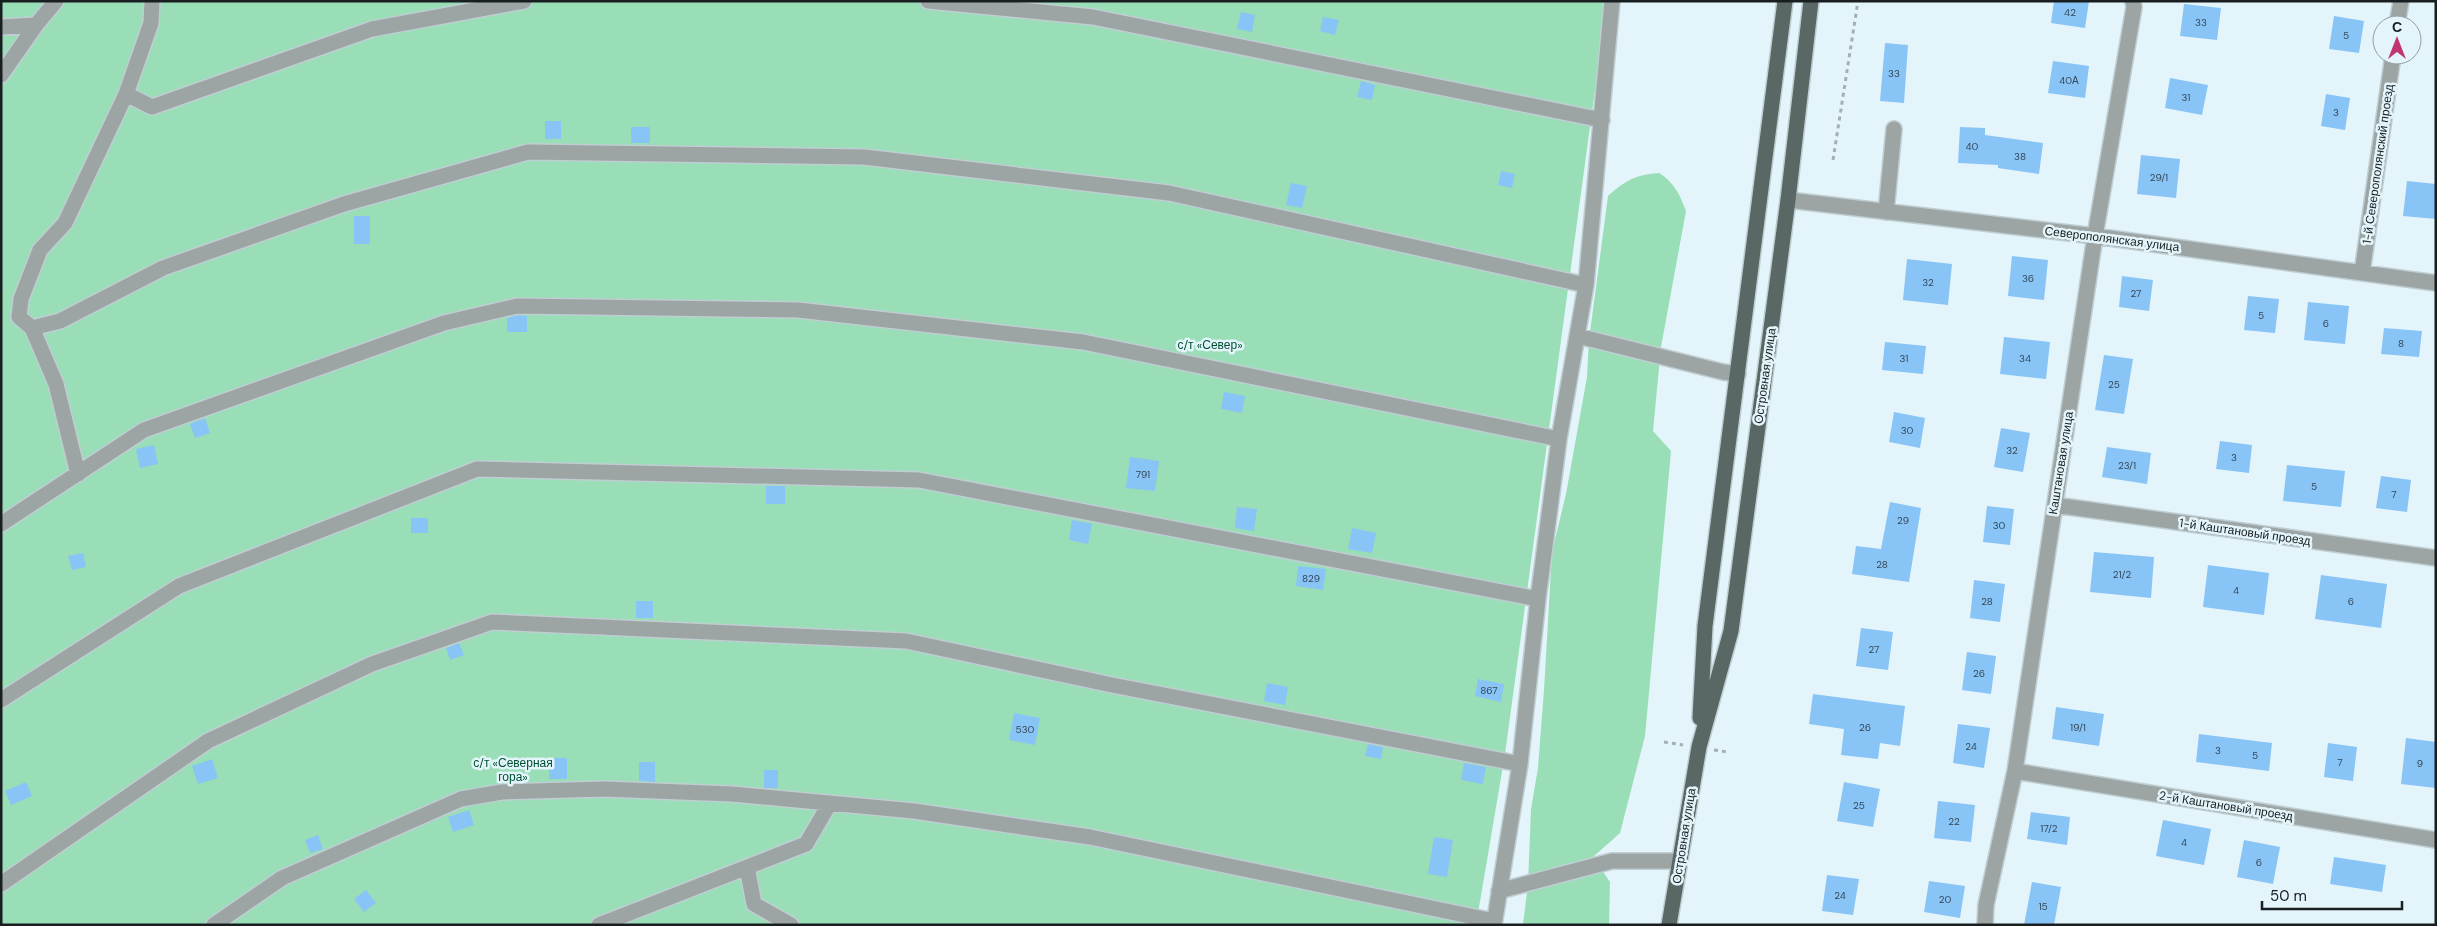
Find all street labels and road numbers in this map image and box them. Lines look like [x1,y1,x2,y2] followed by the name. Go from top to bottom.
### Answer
[2359,83,2397,245] street label: 1-й Северополянский проезд
[2044,223,2181,255] street label: Северополянская улица
[1750,327,1780,425] street label: Островная улица
[2045,410,2077,516] street label: Каштановая улица
[2178,515,2312,549] street label: 1-й Каштановый проезд
[1669,787,1700,885] street label: Островная улица
[2158,788,2294,824] street label: 2-й Каштановый проезд

